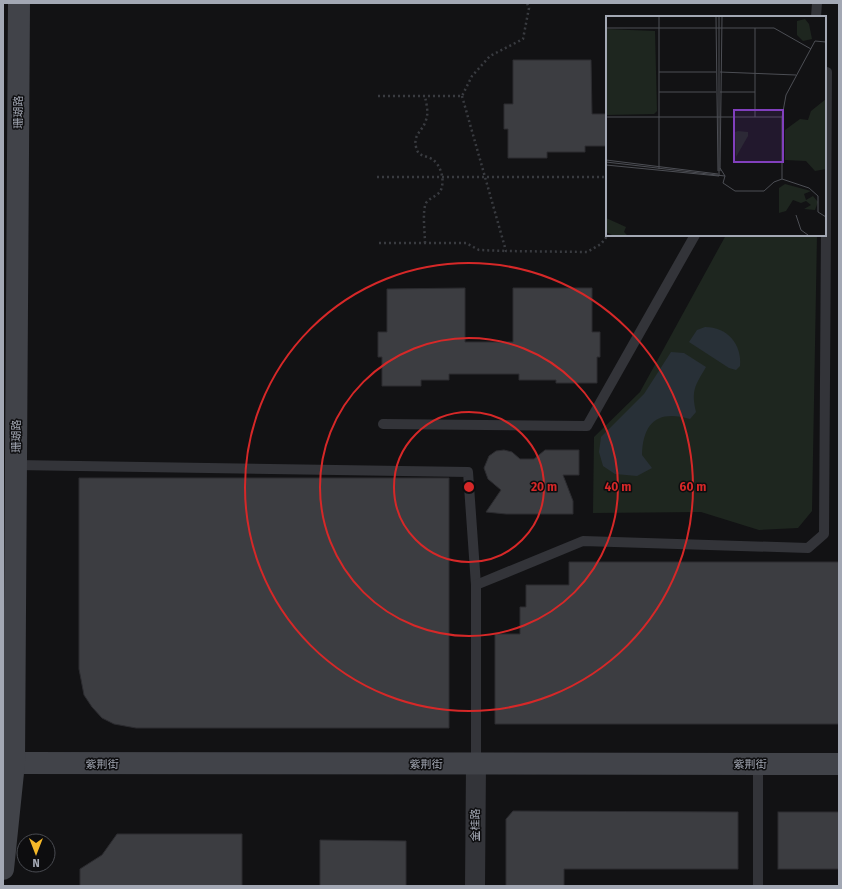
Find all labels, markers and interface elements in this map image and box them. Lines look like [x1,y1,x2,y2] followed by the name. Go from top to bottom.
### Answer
[606,16,826,236] inset map
[12,96,25,129] street label: 珊瑚路
[10,420,23,453] street label: 珊瑚路
[462,480,476,494] centre of rings
[531,480,557,494] text: 20 m
[605,480,631,494] text: 40 m
[680,480,706,494] text: 60 m
[86,758,119,771] street label: 紫荆街
[410,758,443,771] street label: 紫荆街
[734,758,767,771] street label: 紫荆街
[469,809,482,842] street label: 金桂路
[16,833,56,873] north arrow
[32,856,40,869] text: N

